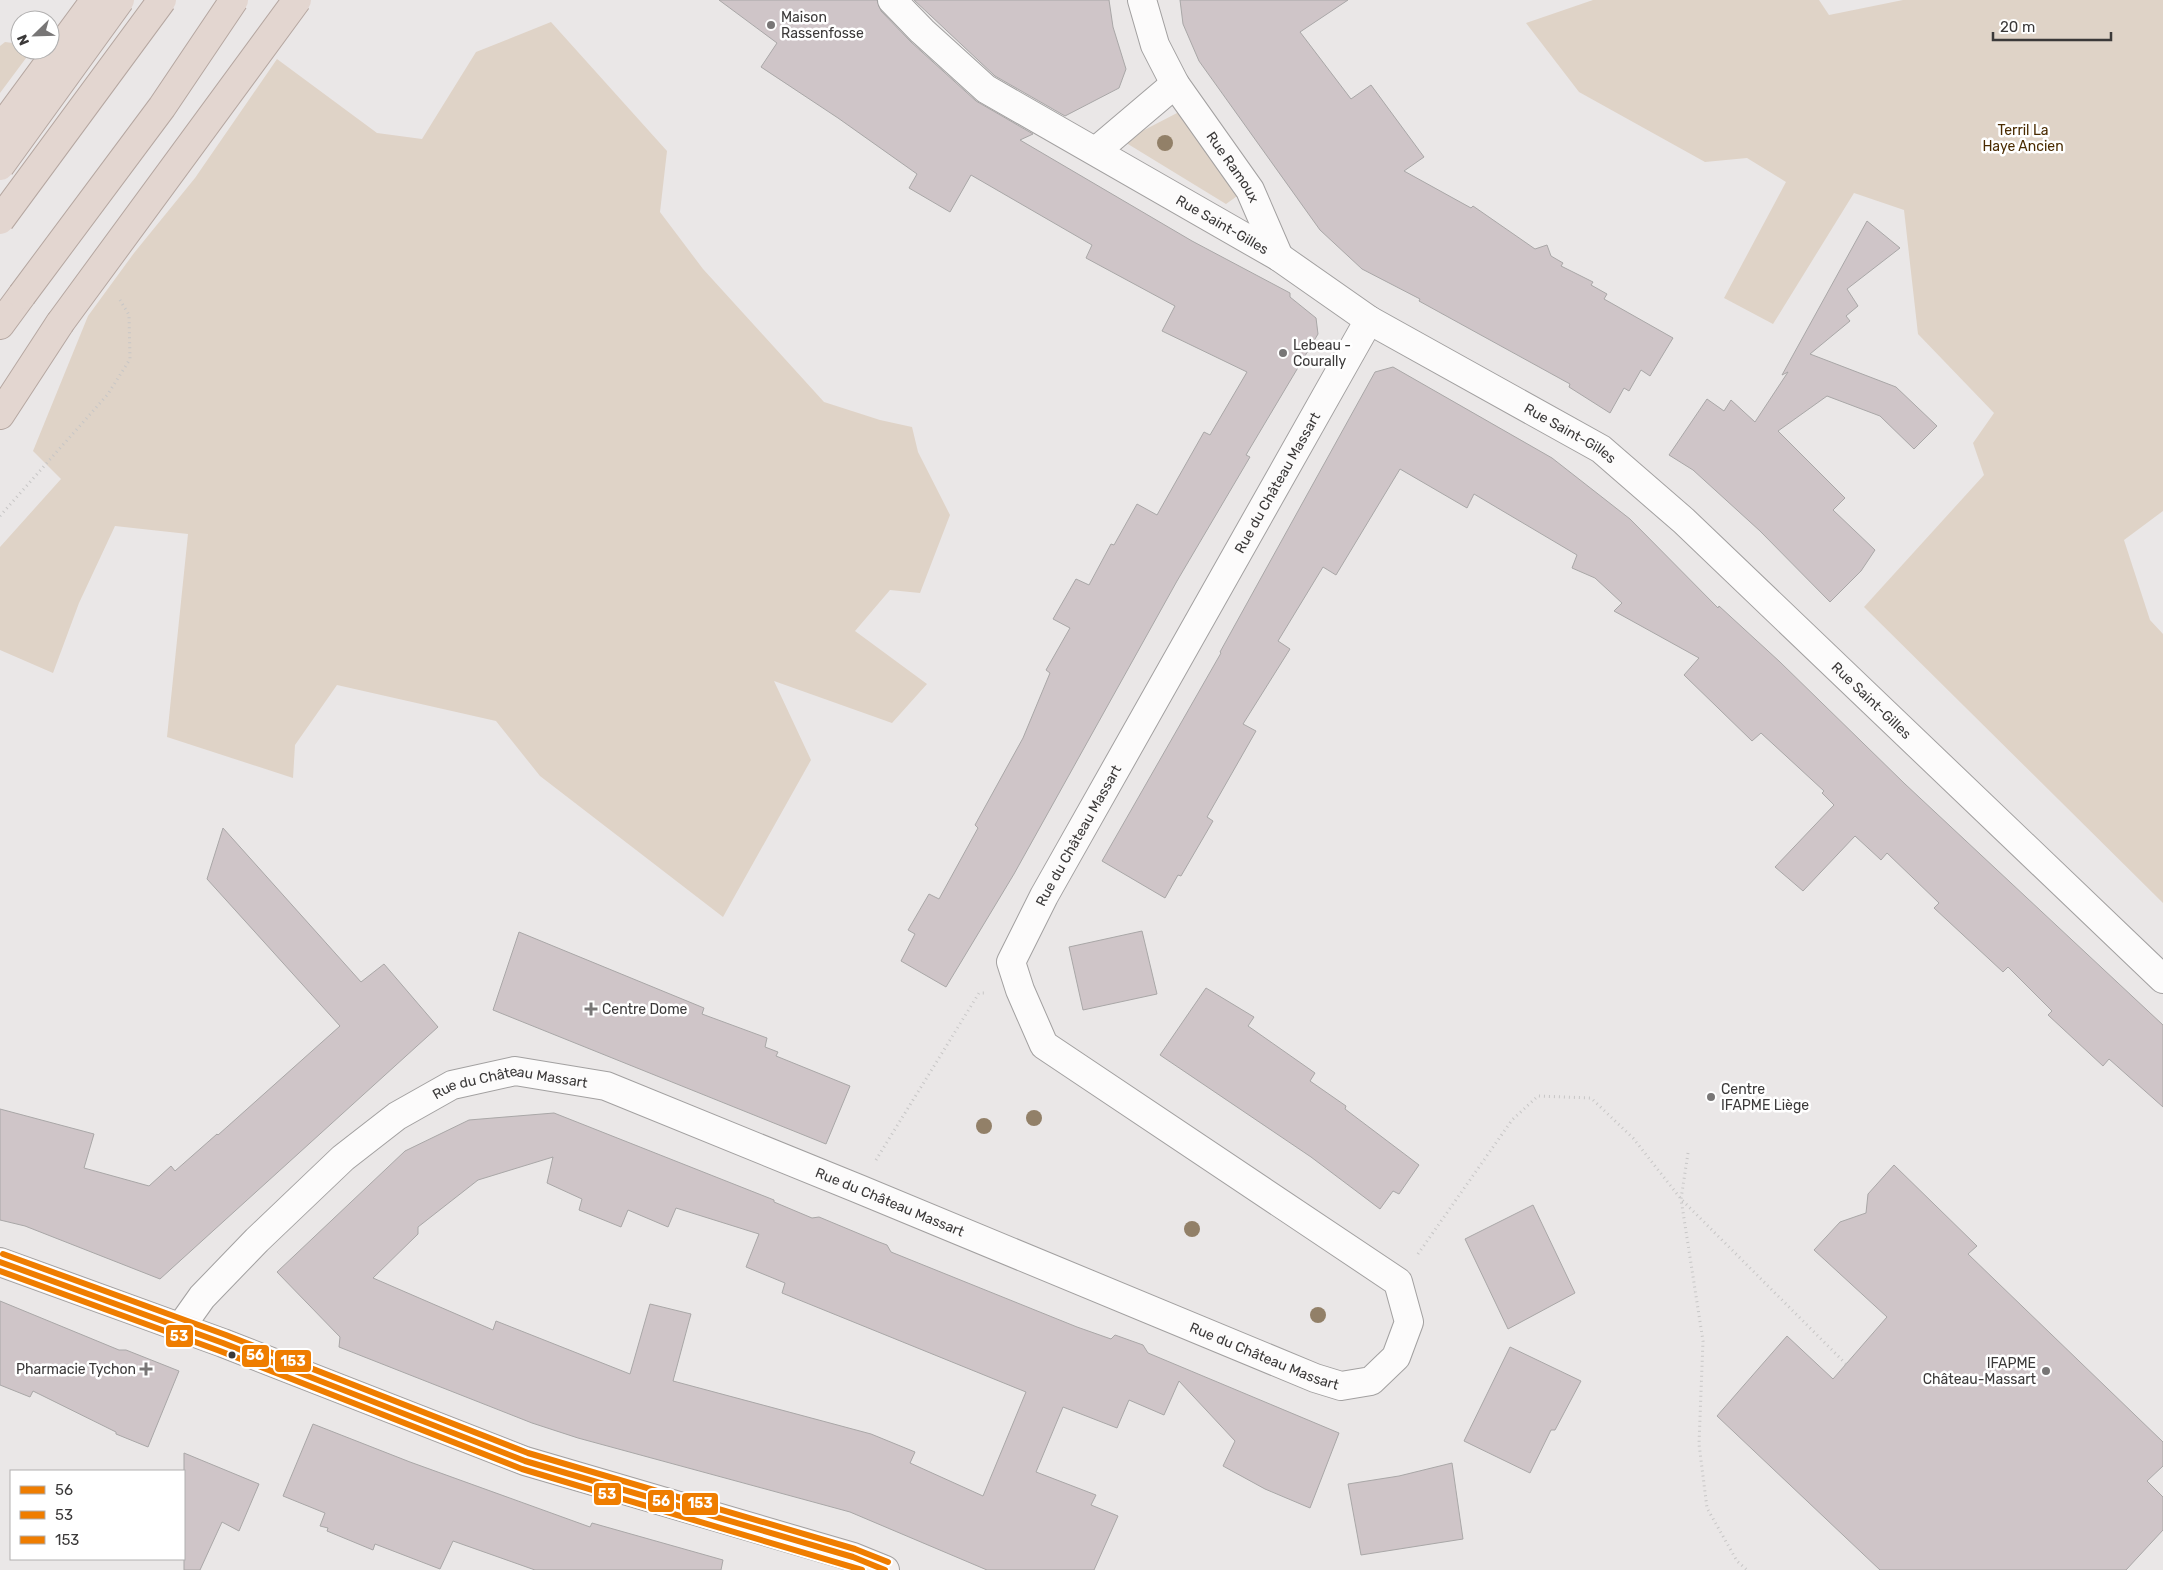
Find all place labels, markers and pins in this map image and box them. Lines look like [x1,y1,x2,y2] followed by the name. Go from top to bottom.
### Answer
[781,9,864,42] place label: Maison Rassenfosse
[765,19,777,31] marker: Maison Rassenfosse
[1293,337,1351,370] place label: Lebeau - Courally
[1277,347,1289,359] marker: Lebeau - Courally
[602,1001,688,1018] place label: Centre Dome
[584,1002,598,1016] marker: Centre Dome
[1721,1081,1809,1114] place label: Centre IFAPME Liège
[1705,1091,1717,1103] marker: Centre IFAPME Liège
[227,1350,237,1360] unlabelled marker
[1923,1355,2037,1388] place label: IFAPME Château-Massart
[16,1361,136,1378] place label: Pharmacie Tychon
[140,1363,152,1375] marker: Pharmacie Tychon
[2040,1365,2052,1377] marker: IFAPME Château-Massart

